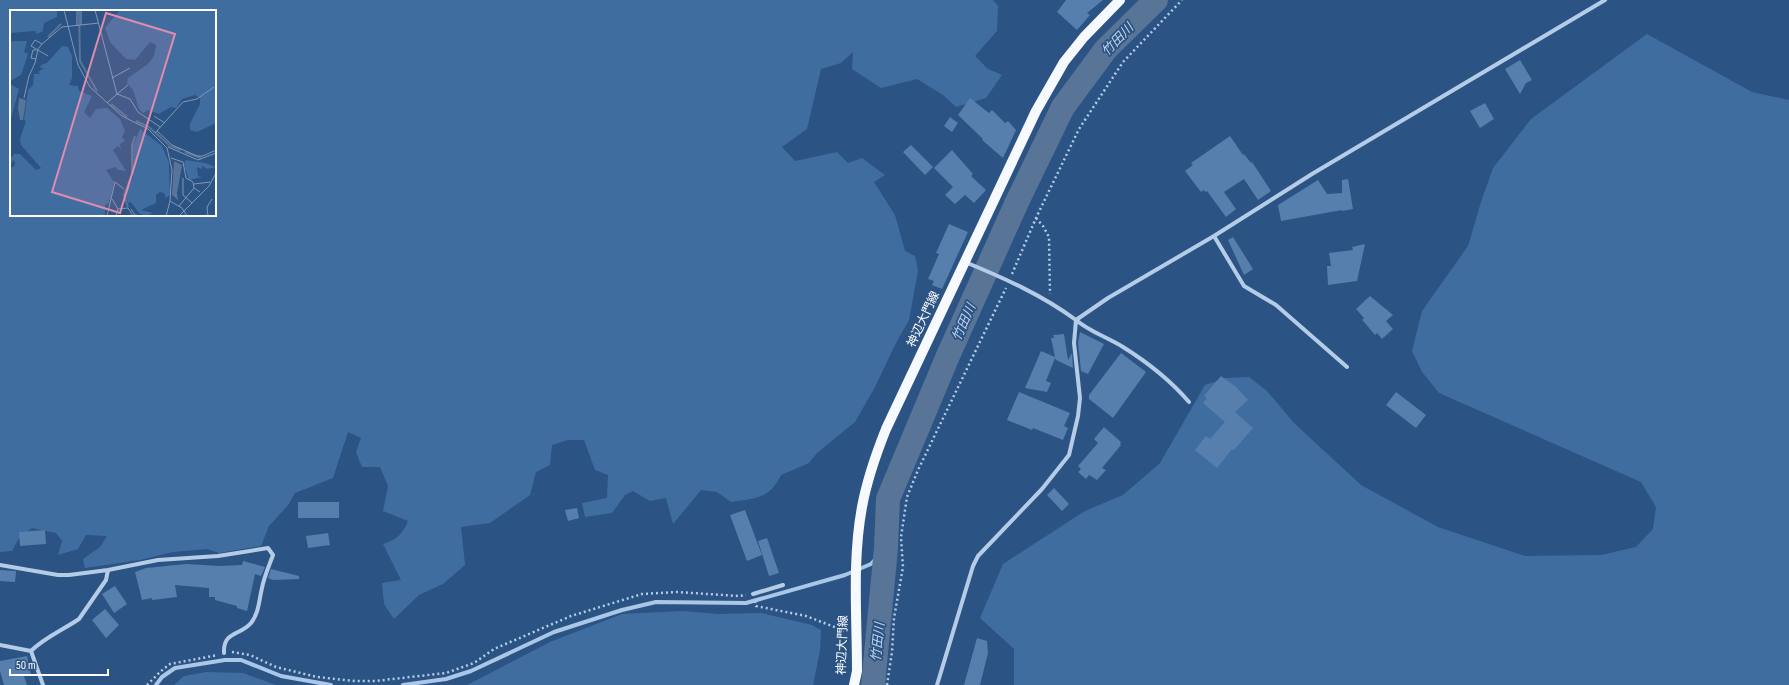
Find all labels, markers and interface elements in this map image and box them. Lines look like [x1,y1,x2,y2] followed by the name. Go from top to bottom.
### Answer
[10,10,216,216] inset map
[1098,19,1138,59] water label: 竹田川
[904,289,943,350] street label: 神辺大門線
[949,300,980,343] water label: 竹田川
[834,615,851,675] street label: 神辺大門線
[868,620,888,662] water label: 竹田川
[10,651,108,677] scale bar
[16,658,36,673] text: 50 m

